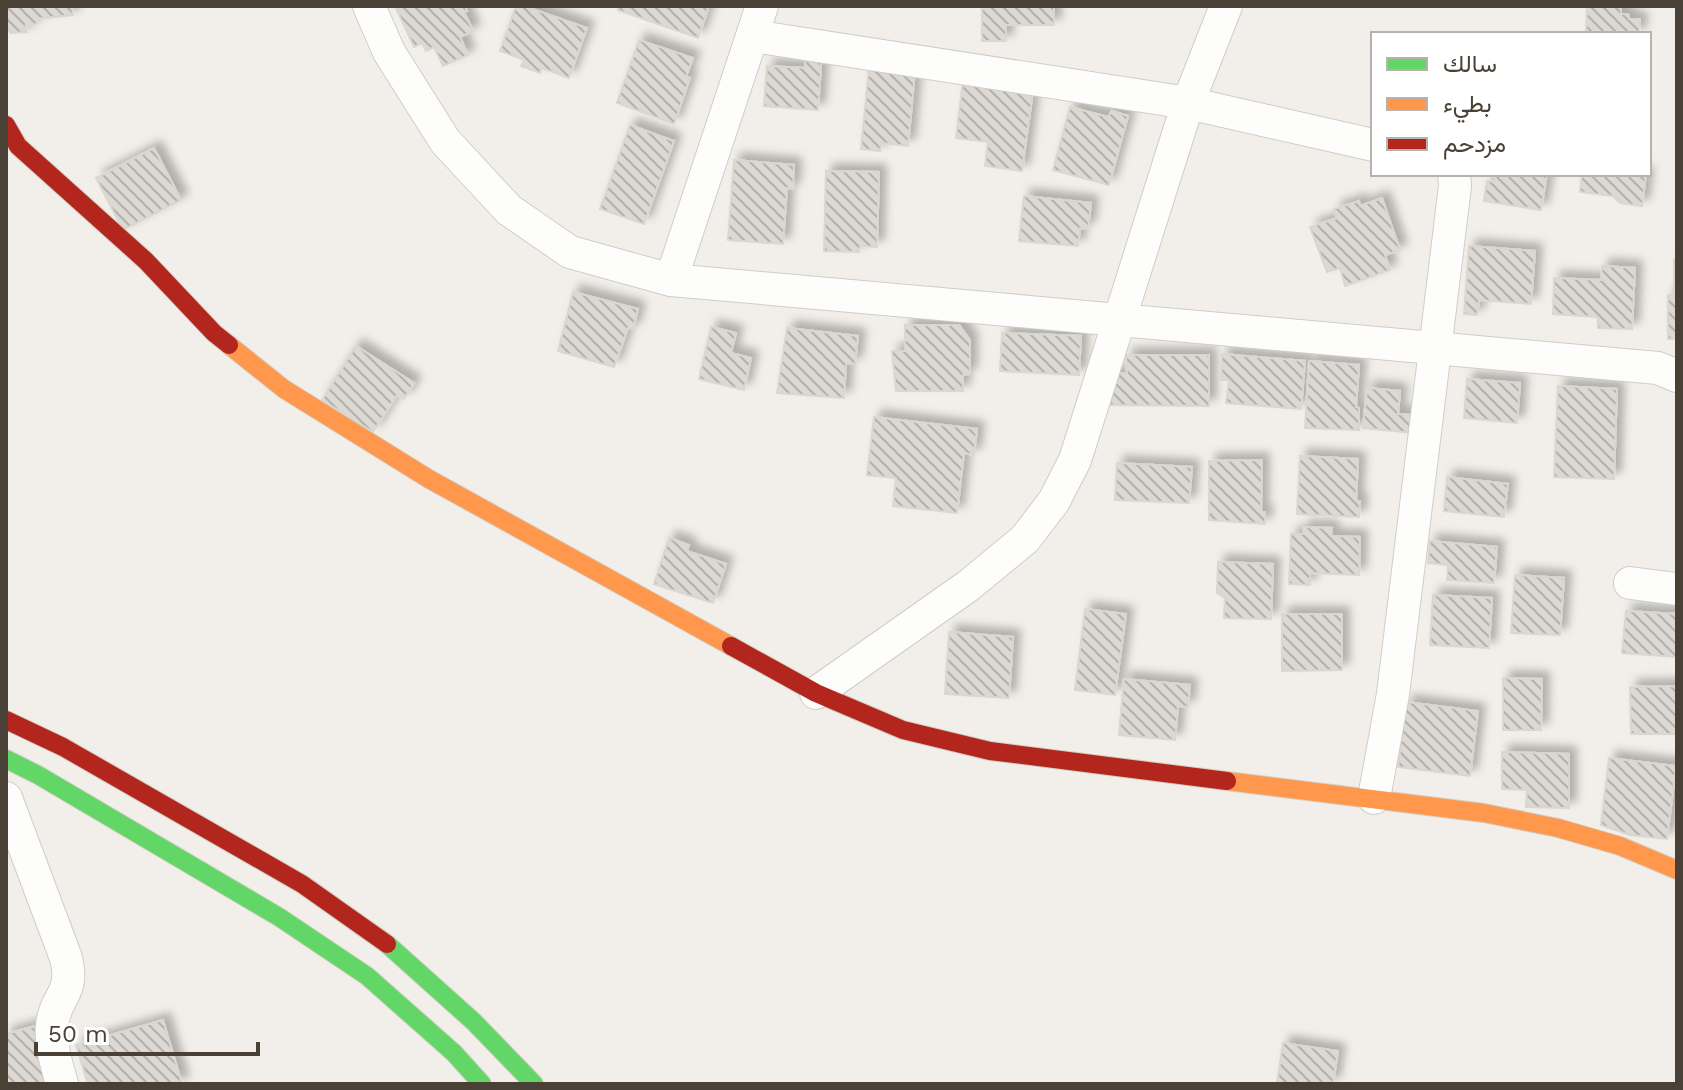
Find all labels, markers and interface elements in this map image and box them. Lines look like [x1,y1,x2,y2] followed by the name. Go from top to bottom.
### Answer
[1371,32,1651,176] legend
[1443,50,1497,78] text: سالك
[1443,90,1492,123] text: بطيء
[1443,130,1506,160] text: مزدحم
[36,1006,258,1056] scale bar
[48,1020,108,1048] text: 50 m

